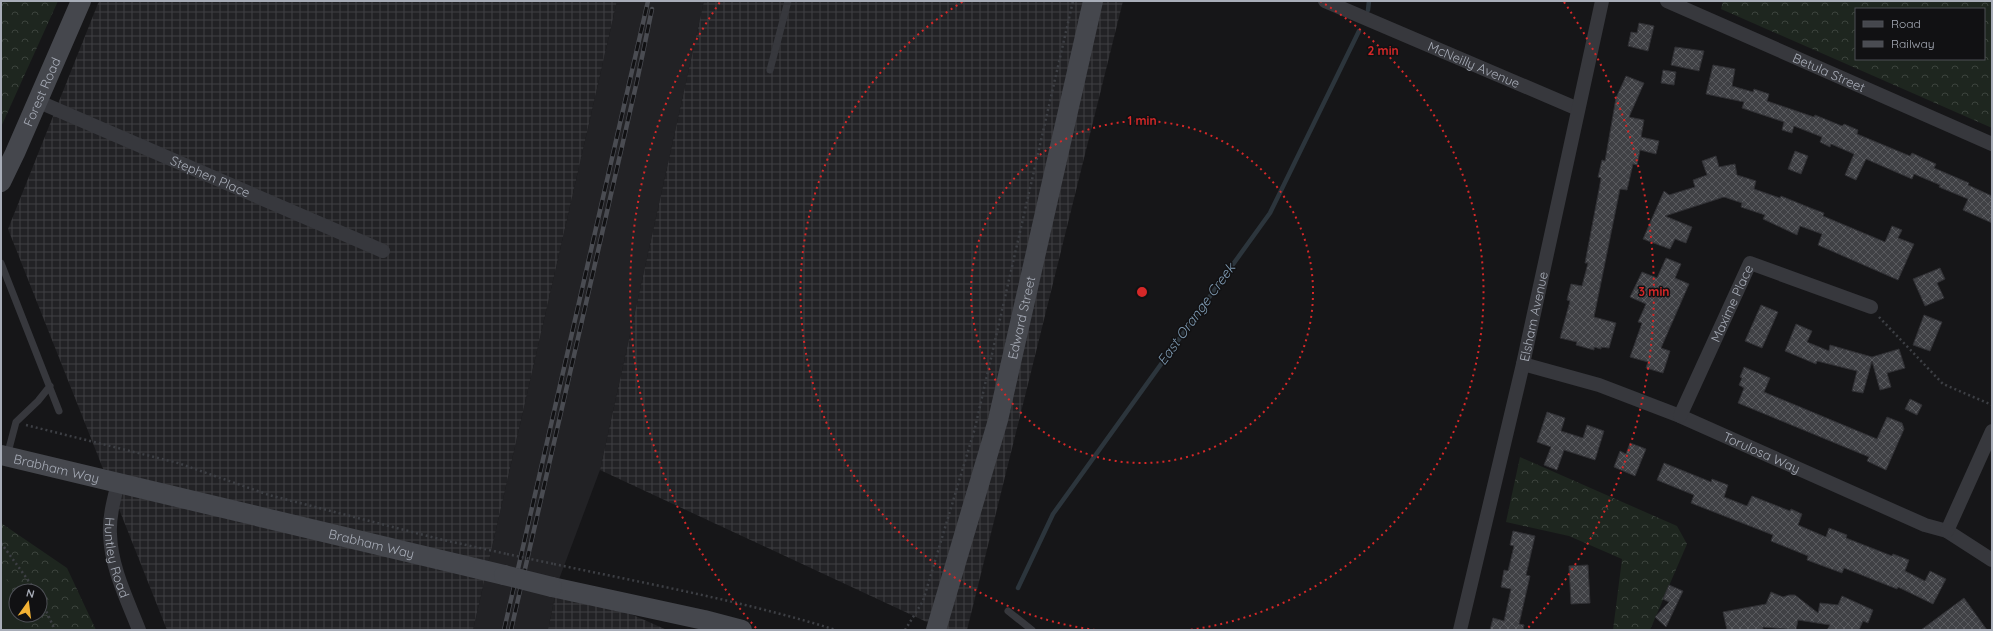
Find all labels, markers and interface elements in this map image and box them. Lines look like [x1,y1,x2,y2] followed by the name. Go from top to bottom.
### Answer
[1855,8,1985,60] legend
[1891,16,1921,31] text: Road
[1891,36,1935,51] text: Railway
[1426,38,1522,91] street label: McNeilly Avenue
[1367,43,1399,58] text: 2 min
[1790,49,1868,95] street label: Betula Street
[20,55,64,129] street label: Forest Road
[1127,113,1157,128] text: 1 min
[168,152,253,201] street label: Stephen Place
[1153,258,1240,369] water label: East Orange Creek
[1707,262,1756,344] street label: Maxime Place
[1516,270,1551,363] street label: Elsham Avenue
[1004,274,1038,361] street label: Edward Street
[1639,284,1669,299] text: 3 min
[1135,285,1149,299] centre of rings
[1721,428,1803,476] street label: Torulosa Way
[12,450,101,486] street label: Brabham Way
[102,516,133,600] street label: Huntley Road
[327,525,416,561] street label: Brabham Way
[8,583,48,623] north arrow
[25,586,36,601] text: N

